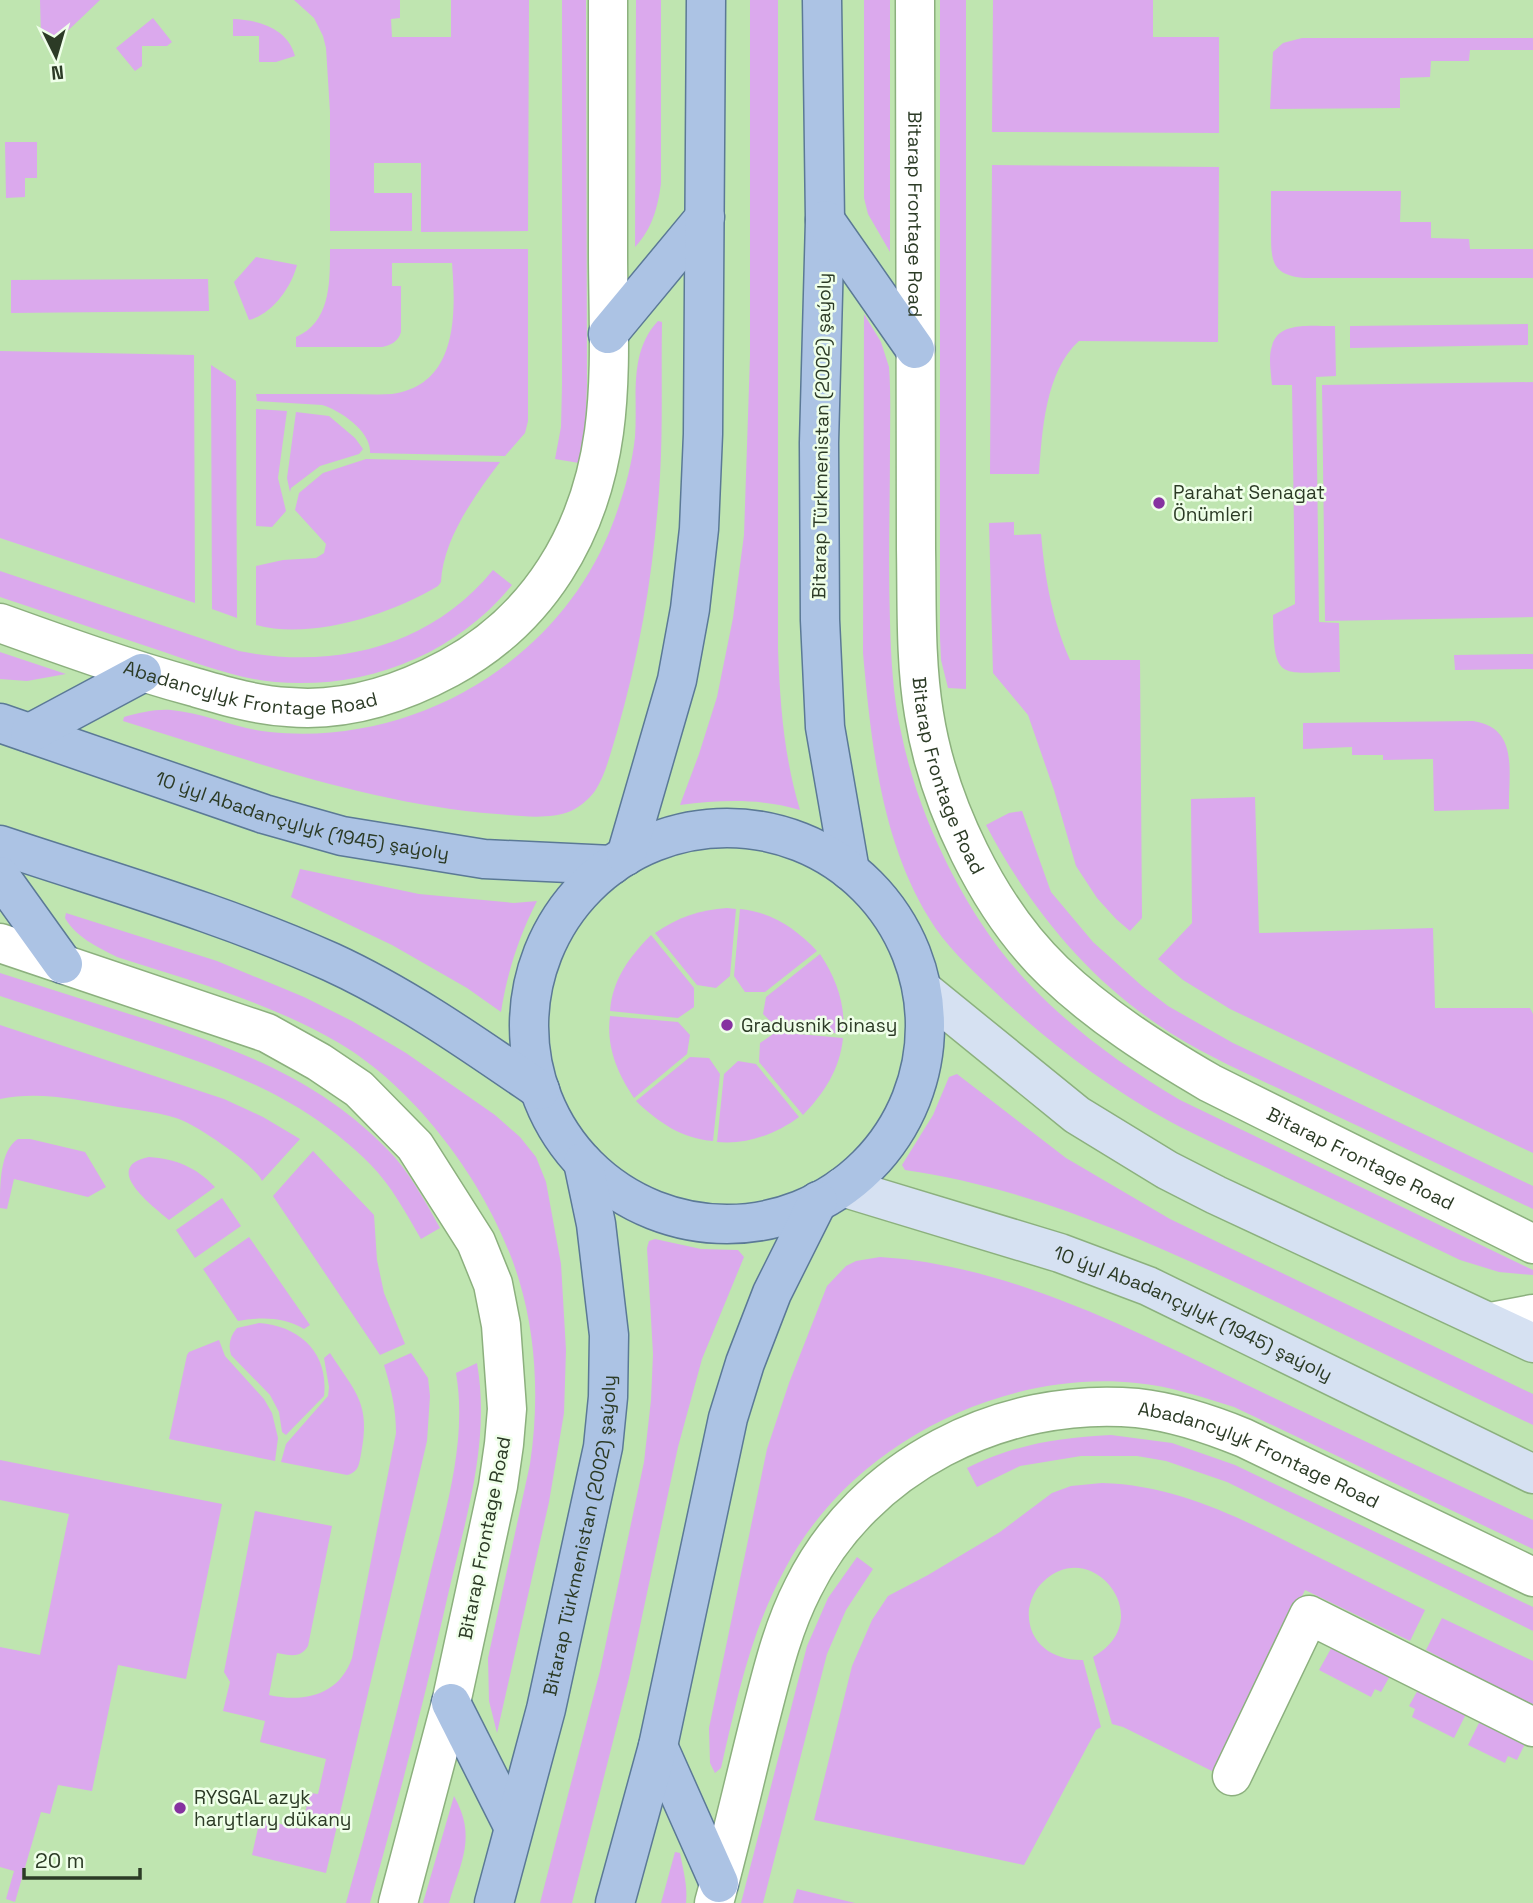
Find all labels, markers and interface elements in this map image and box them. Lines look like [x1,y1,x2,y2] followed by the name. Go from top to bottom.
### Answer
[21,21,91,91] north arrow
[50,59,65,85] text: N
[902,111,928,317] street label: Bitarap Frontage Road
[806,273,837,599] street label: Bitarap Türkmenistan (2002) şaýoly
[1173,480,1325,527] place label: Parahat Senagat Önümleri
[1151,495,1167,511] marker: Parahat Senagat Önümleri
[120,655,380,721] street label: Abadancylyk Frontage Road
[906,676,990,879] street label: Bitarap Frontage Road
[152,765,451,866] street label: 10 ýyl Abadançylyk (1945) şaýoly
[741,1013,897,1038] place label: Gradusnik binasy
[719,1017,735,1033] marker: Gradusnik binasy
[1263,1101,1458,1216] street label: Bitarap Frontage Road
[1051,1240,1337,1387] street label: 10 ýyl Abadançylyk (1945) şaýoly
[537,1375,622,1698] street label: Bitarap Türkmenistan (2002) şaýoly
[1136,1396,1383,1514] street label: Abadancylyk Frontage Road
[453,1434,516,1642] street label: Bitarap Frontage Road
[194,1785,351,1832] place label: RYSGAL azyk harytlary dükany
[172,1800,188,1816] marker: RYSGAL azyk harytlary dükany
[24,1836,140,1880] scale bar
[35,1847,85,1874] text: 20 m

